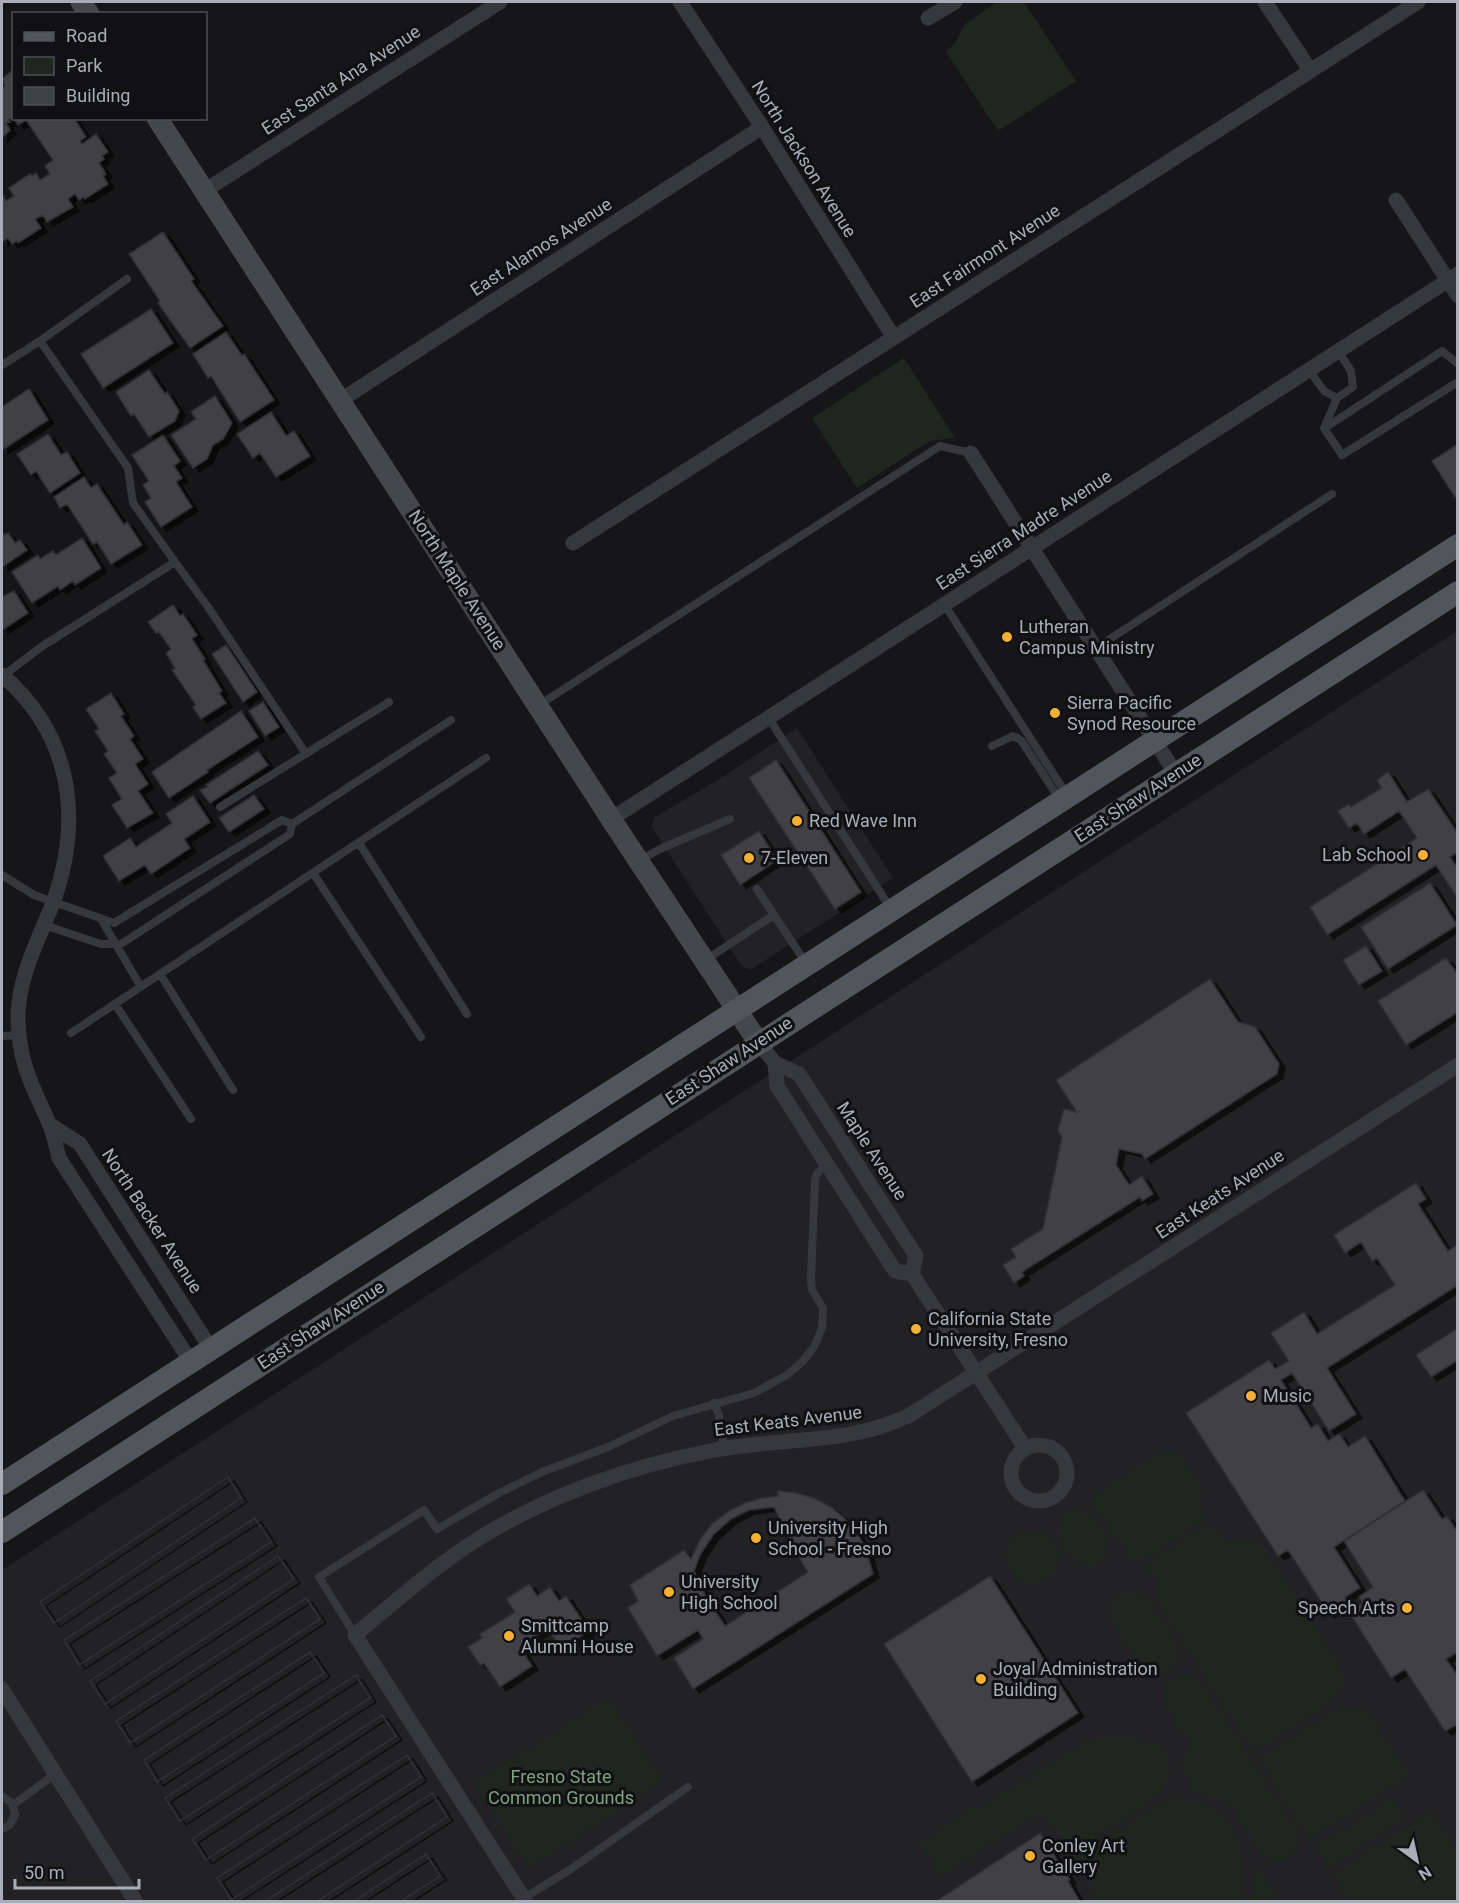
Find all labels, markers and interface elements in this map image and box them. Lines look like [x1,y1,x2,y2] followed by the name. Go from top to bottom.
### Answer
[12,12,207,120] legend
[257,20,424,139] street label: East Santa Ana Avenue
[66,25,107,46] text: Road
[66,55,103,76] text: Park
[748,76,861,241] street label: North Jackson Avenue
[66,85,130,106] text: Building
[466,193,615,300] street label: East Alamos Avenue
[906,199,1064,312] street label: East Fairmont Avenue
[932,465,1115,594] street label: East Sierra Madre Avenue
[404,506,511,654] street label: North Maple Avenue
[1019,616,1155,658] place label: Lutheran Campus Ministry
[1000,630,1014,644] marker: Lutheran Campus Ministry
[1067,692,1196,734] place label: Sierra Pacific Synod Resource
[1048,706,1062,720] marker: Sierra Pacific Synod Resource
[1070,749,1205,846] street label: East Shaw Avenue
[809,810,917,831] place label: Red Wave Inn
[790,814,804,828] marker: Red Wave Inn
[1322,844,1411,865] place label: Lab School
[761,847,828,868] place label: 7-Eleven
[1416,848,1430,862] marker: Lab School
[742,851,756,865] marker: 7-Eleven
[661,1012,796,1109] street label: East Shaw Avenue
[833,1098,912,1204] street label: Maple Avenue
[98,1144,207,1297] street label: North Backer Avenue
[1152,1144,1288,1243] street label: East Keats Avenue
[253,1276,388,1373] street label: East Shaw Avenue
[928,1308,1068,1350] place label: California State University, Fresno
[909,1322,923,1336] marker: California State University, Fresno
[1263,1385,1312,1406] place label: Music
[1244,1389,1258,1403] marker: Music
[713,1401,863,1440] street label: East Keats Avenue
[768,1517,892,1559] place label: University High School - Fresno
[749,1531,763,1545] marker: University High School - Fresno
[681,1571,778,1613] place label: University High School
[662,1585,676,1599] marker: University High School
[1298,1597,1395,1618] place label: Speech Arts
[1400,1601,1414,1615] marker: Speech Arts
[521,1615,633,1657] place label: Smittcamp Alumni House
[502,1629,516,1643] marker: Smittcamp Alumni House
[993,1658,1158,1700] place label: Joyal Administration Building
[974,1672,988,1686] marker: Joyal Administration Building
[488,1766,634,1808] park label: Fresno State Common Grounds
[1387,1831,1447,1891] north arrow
[1042,1835,1125,1877] place label: Conley Art Gallery
[1023,1849,1037,1863] marker: Conley Art Gallery
[15,1852,140,1890] scale bar
[24,1862,64,1883] text: 50 m
[1415,1862,1435,1884] text: N

